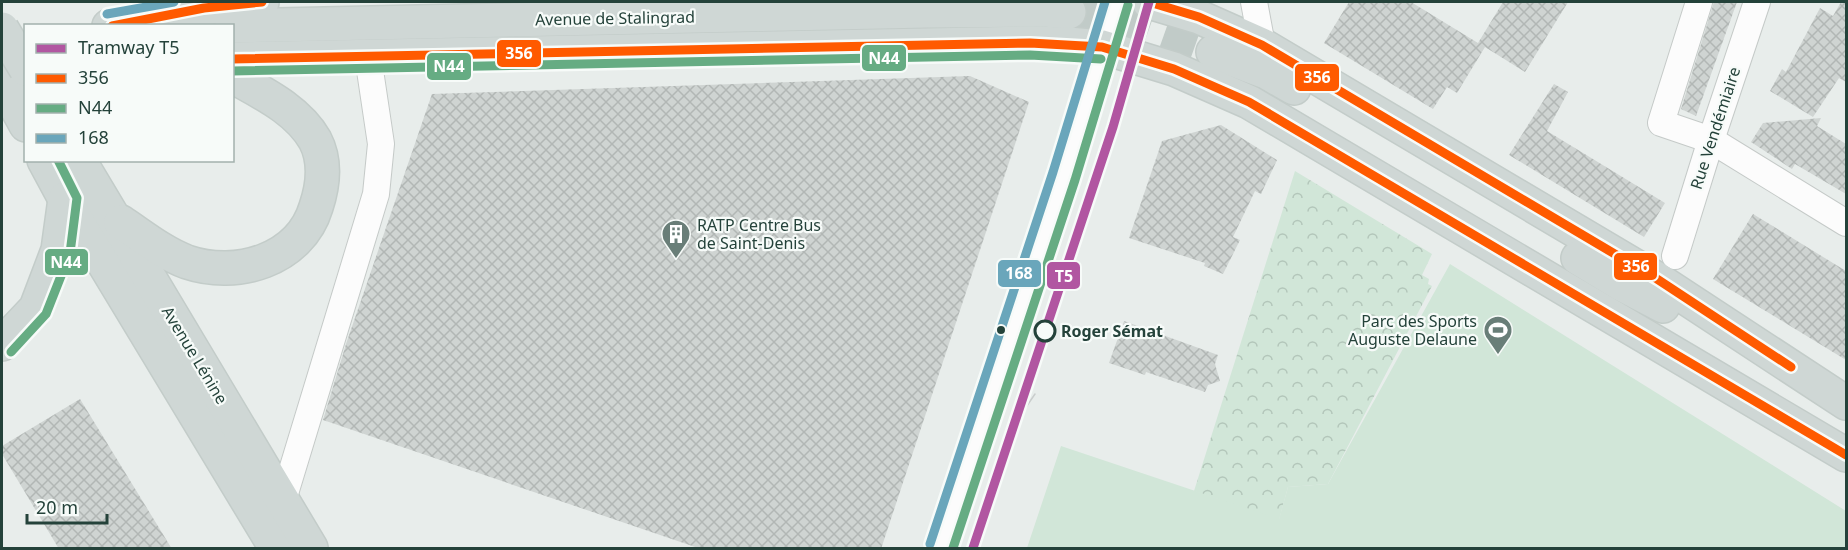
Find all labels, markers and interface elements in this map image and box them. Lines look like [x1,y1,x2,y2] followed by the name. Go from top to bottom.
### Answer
[535,6,695,30] street label: Avenue de Stalingrad
[24,24,234,162] legend
[78,35,180,59] text: Tramway T5
[496,39,542,68] line badge: 356
[505,42,533,64] text: 356
[861,44,907,72] line badge: N44
[868,47,900,69] text: N44
[426,52,472,81] line badge: N44
[433,55,465,77] text: N44
[1294,63,1340,92] line badge: 356
[1685,64,1745,192] street label: Rue Vendémiaire
[78,65,109,89] text: 356
[1303,66,1331,88] text: 356
[78,95,112,119] text: N44
[78,125,109,149] text: 168
[697,214,821,254] place label: RATP Centre Bus de Saint-Denis
[660,218,692,260] building icon: RATP Centre Bus de Saint-Denis
[44,248,89,276] line badge: N44
[50,251,82,273] text: N44
[1613,252,1658,281] line badge: 356
[1622,255,1650,277] text: 356
[997,259,1042,288] line badge: 168
[1046,261,1081,290] line badge: T5
[1005,262,1033,284] text: 168
[1055,265,1073,287] text: T5
[157,302,233,408] street label: Avenue Lénine
[1348,310,1477,350] place label: Parc des Sports Auguste Delaune
[1482,314,1514,356] sports icon: Parc des Sports Auguste Delaune
[1034,320,1056,342] marker: Roger Sémat
[1061,320,1163,342] place label: Roger Sémat
[995,324,1007,336] unlabelled marker
[27,487,106,525] scale bar
[36,495,78,519] text: 20 m

